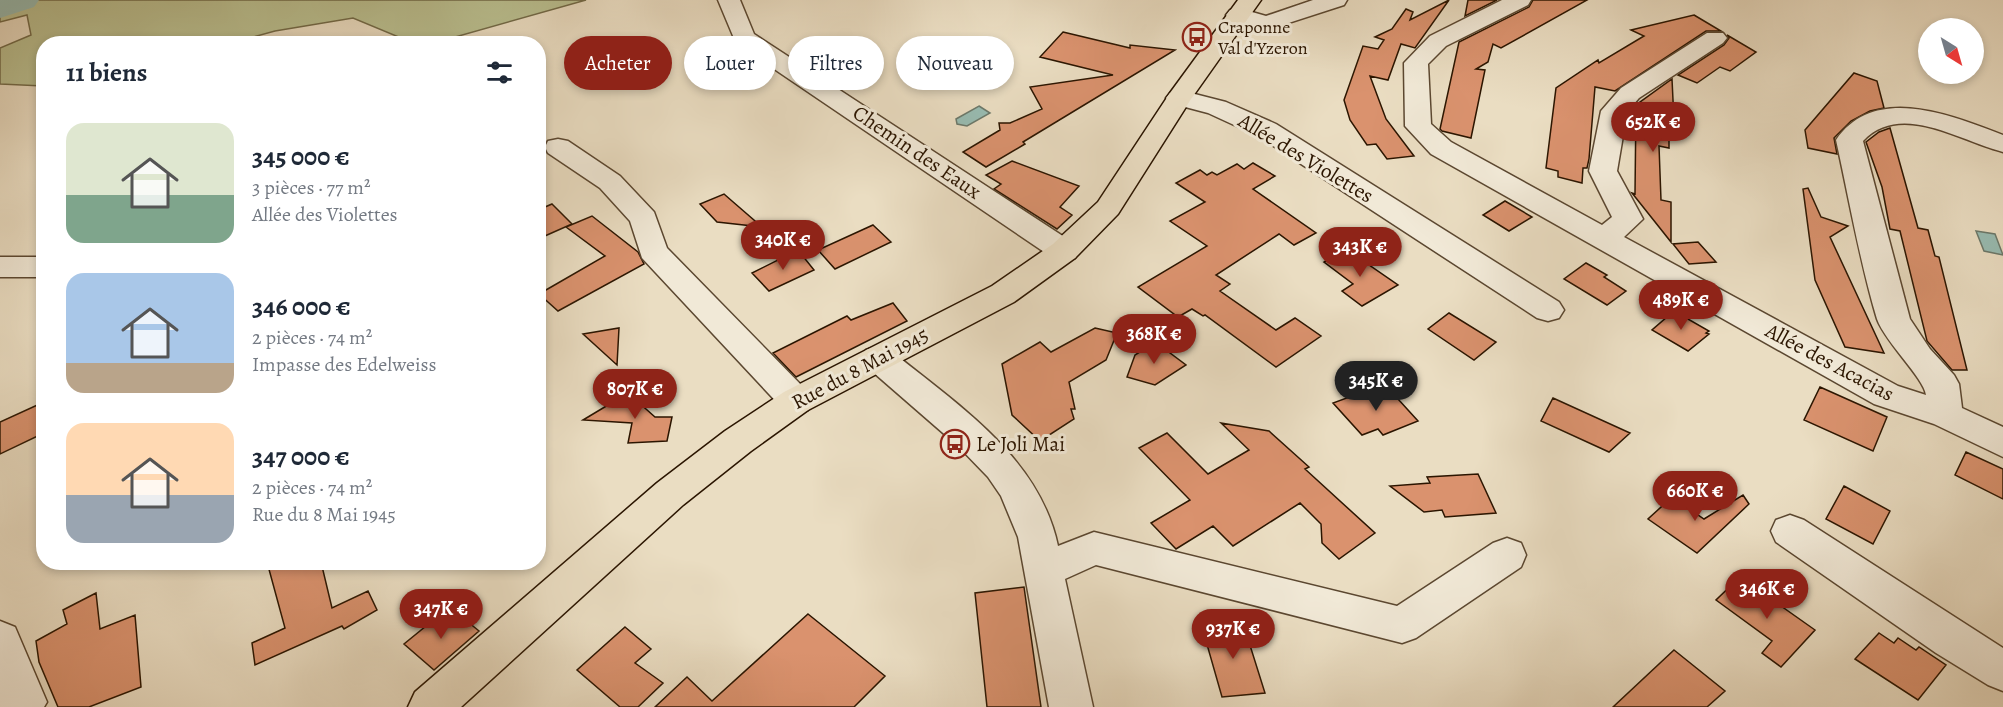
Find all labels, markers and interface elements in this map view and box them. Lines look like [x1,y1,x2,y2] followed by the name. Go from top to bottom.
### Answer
[1217,15,1308,60] place label: Craponne Val d'Yzeron
[1918,18,1984,84] north arrow
[1918,18,1984,84] map controls
[1181,21,1213,53] bus stop icon: Craponne Val d'Yzeron
[564,36,672,90] chip: Acheter
[684,36,776,90] chip: Louer
[788,36,884,90] chip: Filtres
[896,36,1014,90] chip: Nouveau
[66,55,147,90] text: 11 biens
[483,56,516,89] icon: filters
[847,99,987,205] street label: Chemin des Eaux
[1604,102,1702,153] pin: 652K €
[1232,106,1379,209] street label: Allée des Violettes
[1625,108,1681,135] text: 652K €
[252,139,350,174] text: 345 000 €
[114,147,186,219] icon: home
[252,174,370,201] text: 3 pièces · 77 m²
[252,201,398,228] text: Allée des Violettes
[734,220,832,271] pin: 340K €
[755,226,811,253] text: 340K €
[1311,227,1409,278] pin: 343K €
[1333,233,1387,260] text: 343K €
[1632,280,1730,331] pin: 489K €
[1653,286,1709,313] text: 489K €
[252,289,351,324] text: 346 000 €
[114,297,186,369] icon: home
[1105,314,1203,365] pin: 368K €
[1760,316,1899,408] street label: Allée des Acacias
[787,320,933,416] street label: Rue du 8 Mai 1945
[1126,320,1182,347] text: 368K €
[252,324,372,351] text: 2 pièces · 74 m²
[252,351,437,378] text: Impasse des Edelweiss
[1327,361,1425,412] pin: 345K €
[1349,367,1403,394] text: 345K €
[586,369,684,420] pin: 807K €
[607,375,663,402] text: 807K €
[939,428,971,460] bus stop icon: Le Joli Mai
[976,430,1065,458] place label: Le Joli Mai
[252,439,350,474] text: 347 000 €
[114,447,186,519] icon: home
[1646,471,1744,522] pin: 660K €
[252,474,372,501] text: 2 pièces · 74 m²
[1667,477,1723,504] text: 660K €
[252,501,396,528] text: Rue du 8 Mai 1945
[1718,569,1816,620] pin: 346K €
[1739,575,1795,602] text: 346K €
[392,589,490,640] pin: 347K €
[414,595,468,622] text: 347K €
[1184,609,1282,660] pin: 937K €
[1206,615,1260,642] text: 937K €

